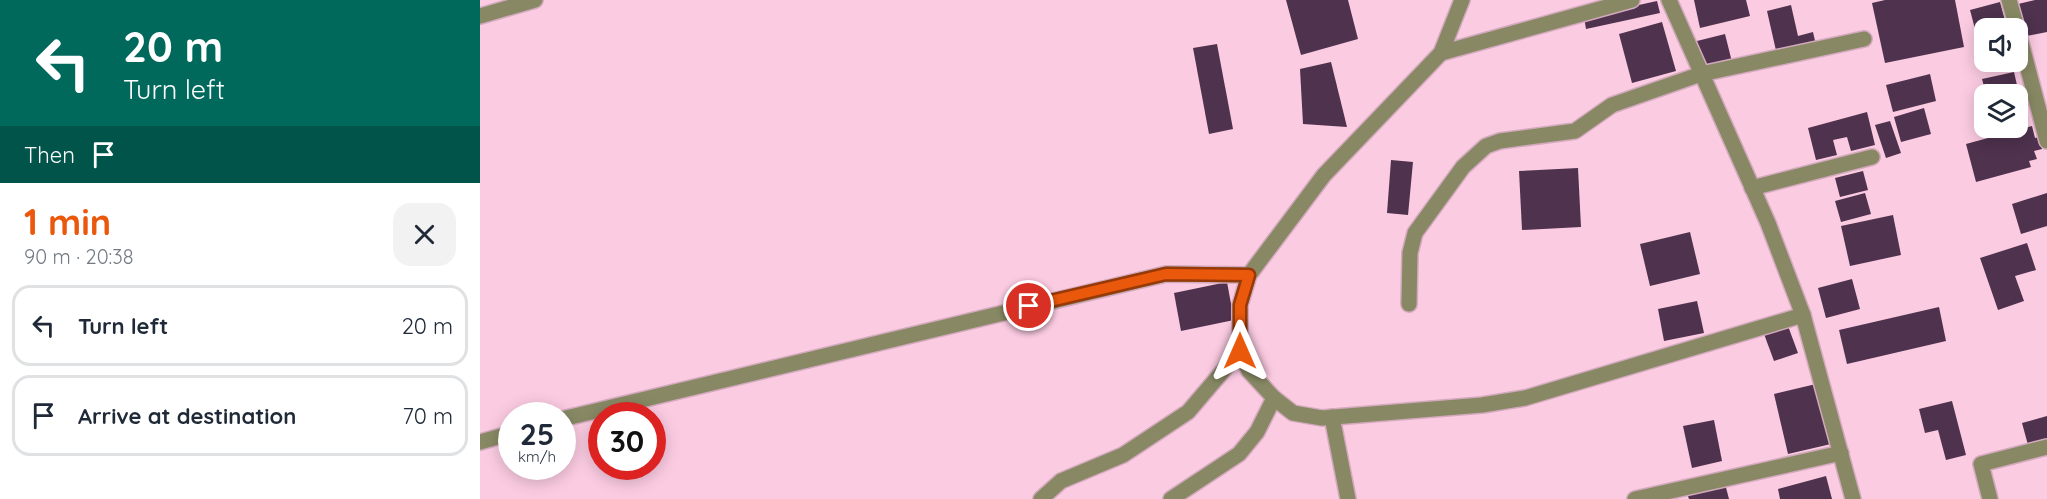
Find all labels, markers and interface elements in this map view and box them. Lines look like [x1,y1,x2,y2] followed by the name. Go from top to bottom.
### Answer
[1974,18,2028,138] map controls
[1974,18,2028,72] button: sound
[123,20,223,73] text: 20 m
[24,24,102,102] icon: left
[123,72,225,106] text: Turn left
[1974,84,2028,138] button: layers
[87,138,120,171] icon: arrive
[24,141,75,169] text: Then
[24,199,111,244] text: 1 min
[393,203,456,266] button: close
[24,244,134,269] text: 90 m · 20:38
[1003,280,1054,331] pin
[1012,289,1045,322] icon: arrive
[27,309,60,342] icon: left
[78,312,168,340] text: Turn left
[402,312,453,340] text: 20 m
[1208,319,1272,383] position arrow
[27,399,60,432] icon: arrive
[78,402,296,430] text: Arrive at destination
[403,402,453,430] text: 70 m
[588,402,666,480] speed limit sign: 30
[520,415,554,453] text: 25
[518,447,556,466] text: km/h

